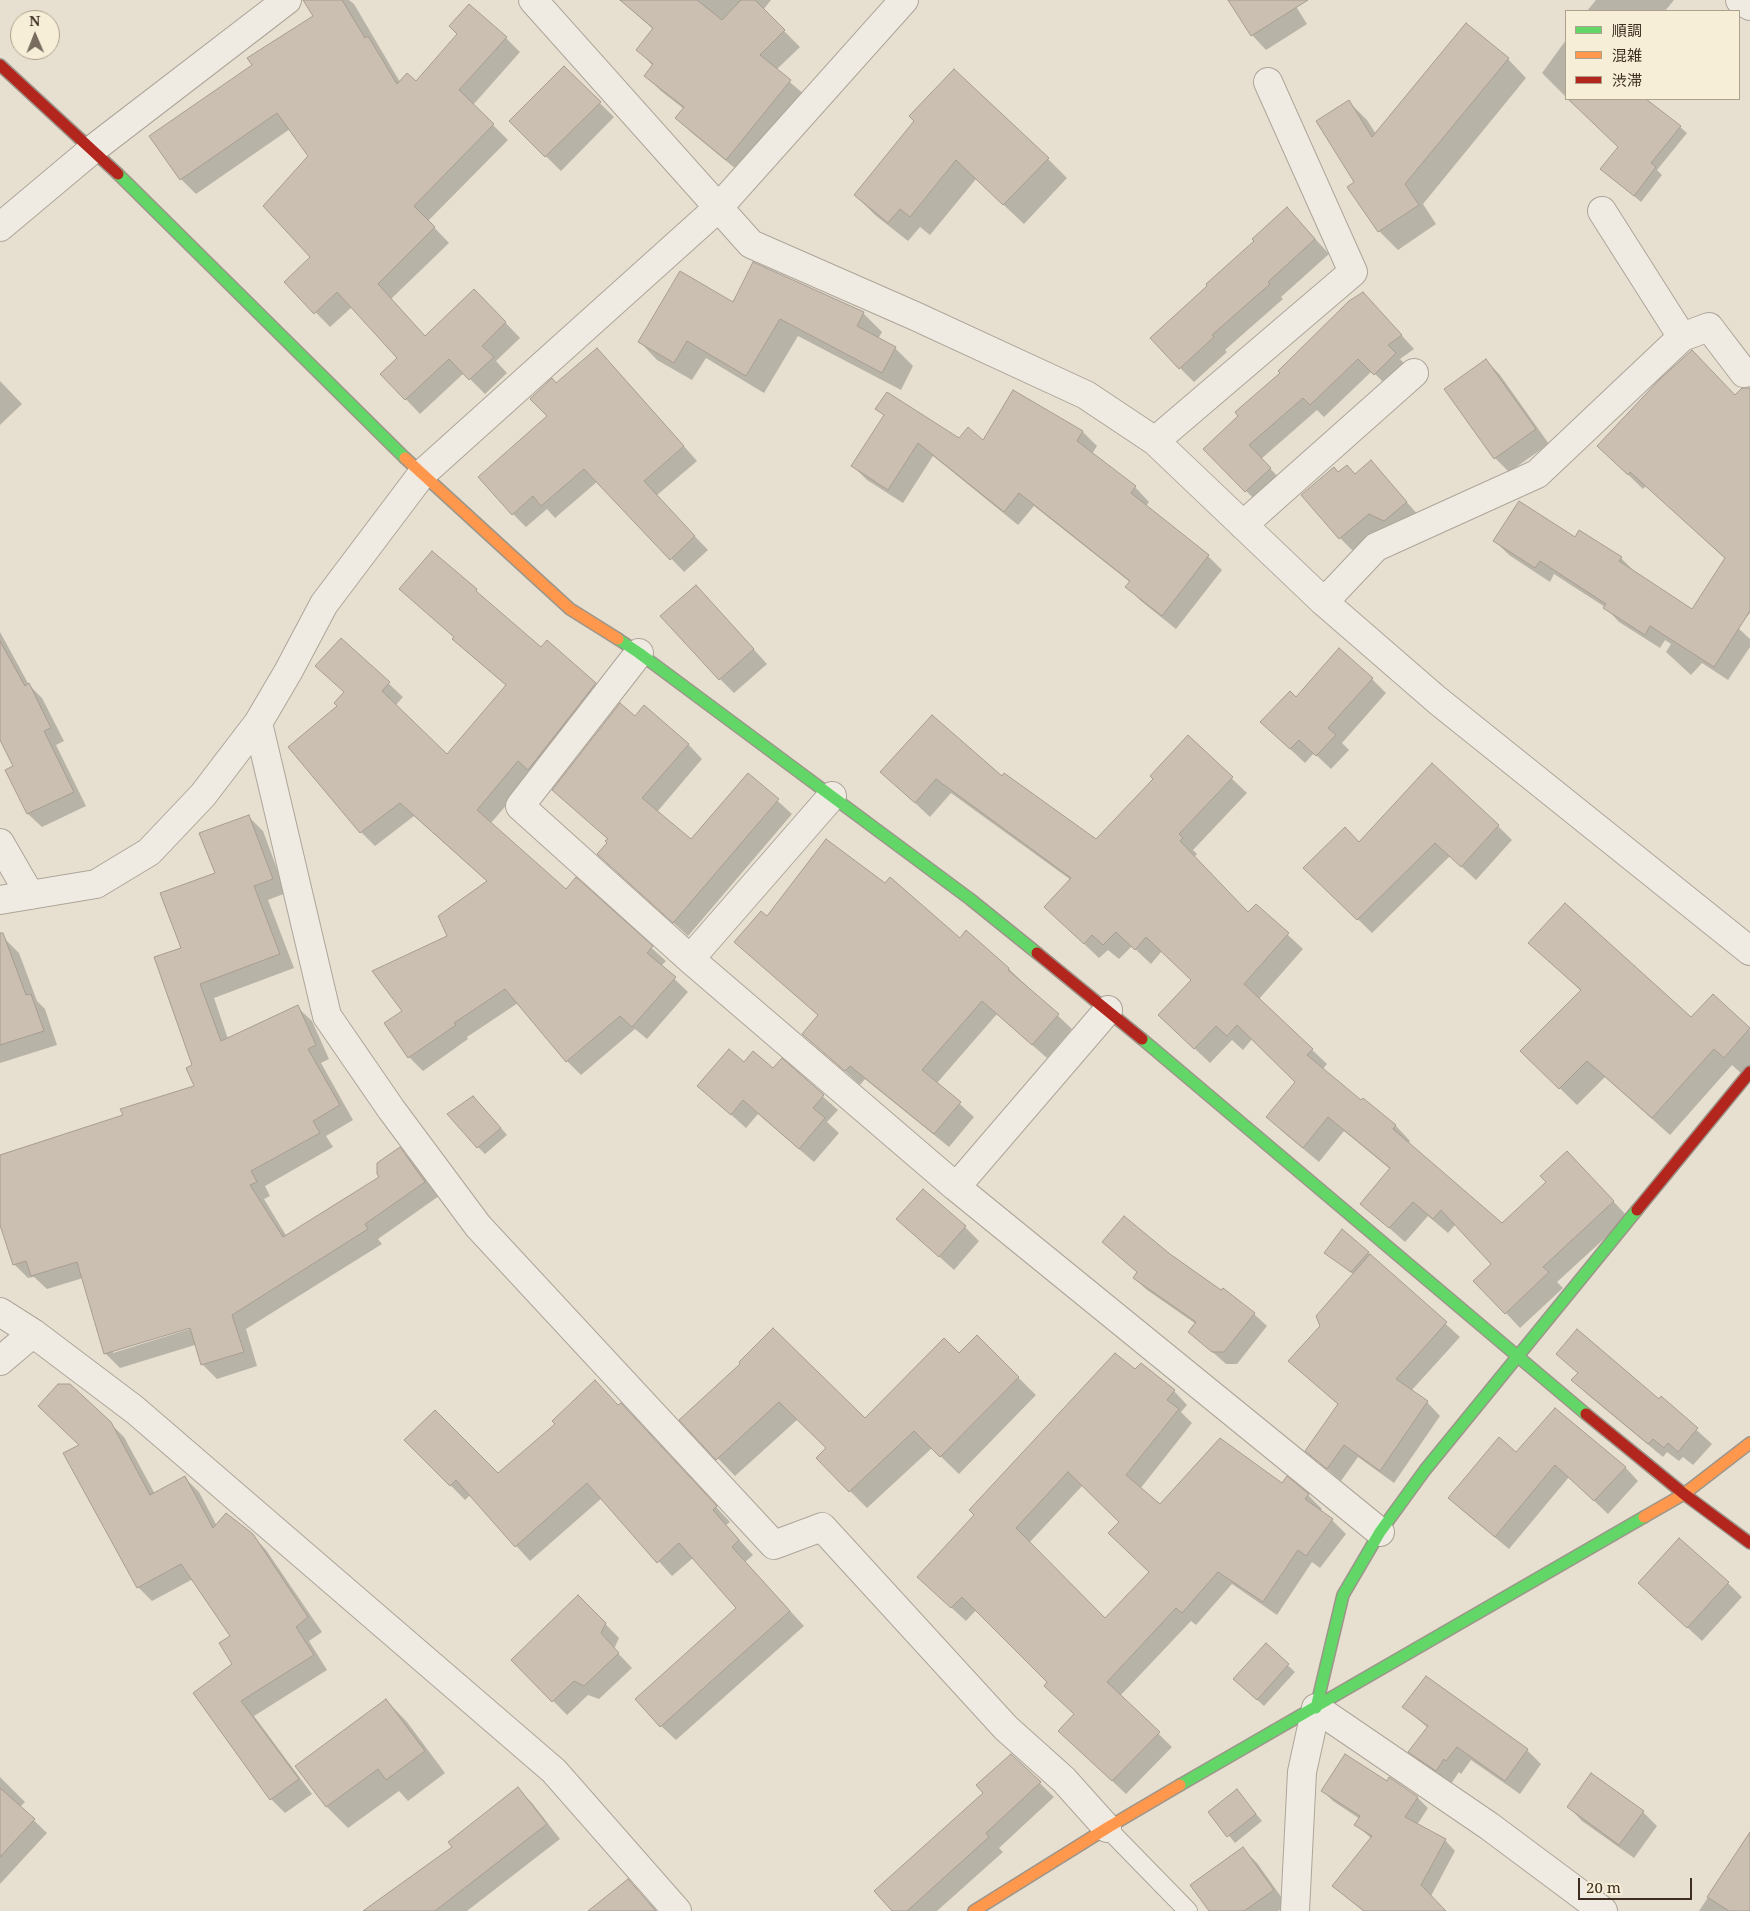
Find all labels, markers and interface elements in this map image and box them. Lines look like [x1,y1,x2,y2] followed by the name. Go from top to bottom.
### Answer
[10,10,60,60] north arrow
[1565,10,1740,100] legend
[29,11,40,30] text: N
[1612,20,1642,40] text: 順調
[1612,45,1642,65] text: 混雑
[1612,70,1642,90] text: 渋滞
[1580,1868,1694,1900] scale bar
[1586,1877,1621,1897] text: 20 m

